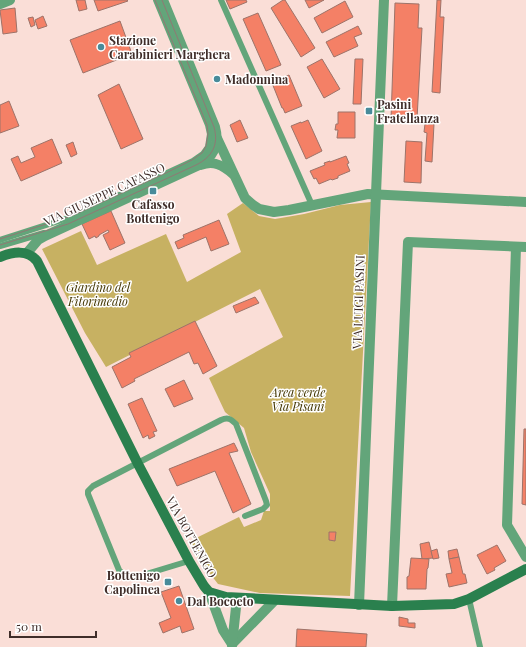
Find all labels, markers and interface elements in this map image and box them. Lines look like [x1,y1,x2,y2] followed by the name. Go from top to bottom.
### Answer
[109,32,231,62] place label: Stazione Carabinieri Marghera
[96,42,106,52] marker: Stazione Carabinieri Marghera
[225,71,289,87] place label: Madonnina
[212,74,222,84] marker: Madonnina
[377,96,440,126] place label: Pasini Fratellanza
[364,106,374,116] marker: Pasini Fratellanza
[40,159,167,230] street label: VIA GIUSEPPE CAFASSO
[148,186,158,196] marker: Cafasso Bottenigo
[126,196,180,226] place label: Cafasso Bottenigo
[348,255,368,350] street label: VIA LUIGI PASINI
[66,279,131,309] park label: Giardino del Fitorimedio
[269,384,325,414] park label: Area verde Via Pisani
[163,493,221,581] street label: VIA BOTTENIGO
[104,567,161,597] place label: Bottenigo Capolinea
[163,577,173,587] marker: Bottenigo Capolinea
[187,593,254,609] place label: Dal Bocoeto
[174,596,184,606] marker: Dal Bocoeto
[10,613,96,639] scale bar
[16,618,42,634] text: 50 m

